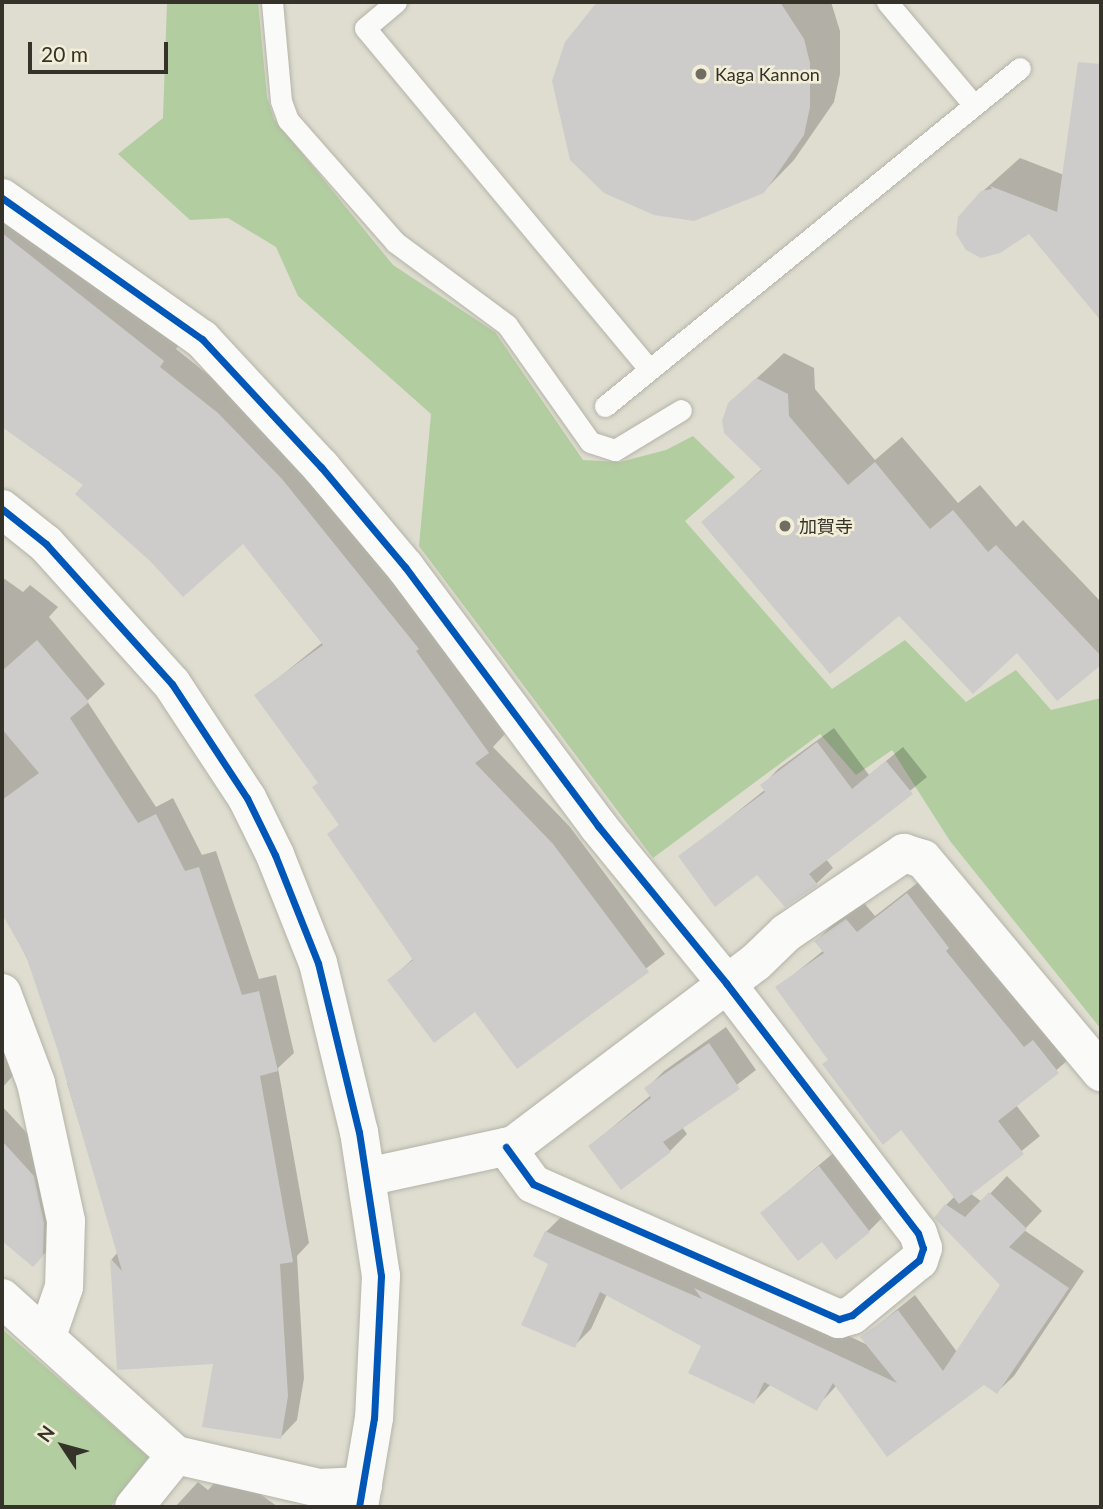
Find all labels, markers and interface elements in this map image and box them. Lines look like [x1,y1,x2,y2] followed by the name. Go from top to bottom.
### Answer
[32,28,172,72] scale bar
[41,41,88,66] text: 20 m
[715,63,820,85] place label: Kaga Kannon
[693,66,709,82] marker: Kaga Kannon
[799,515,853,537] place label: 加賀寺
[777,518,793,534] marker: 加賀寺
[28,1411,98,1481] north arrow
[32,1421,59,1446] text: N

